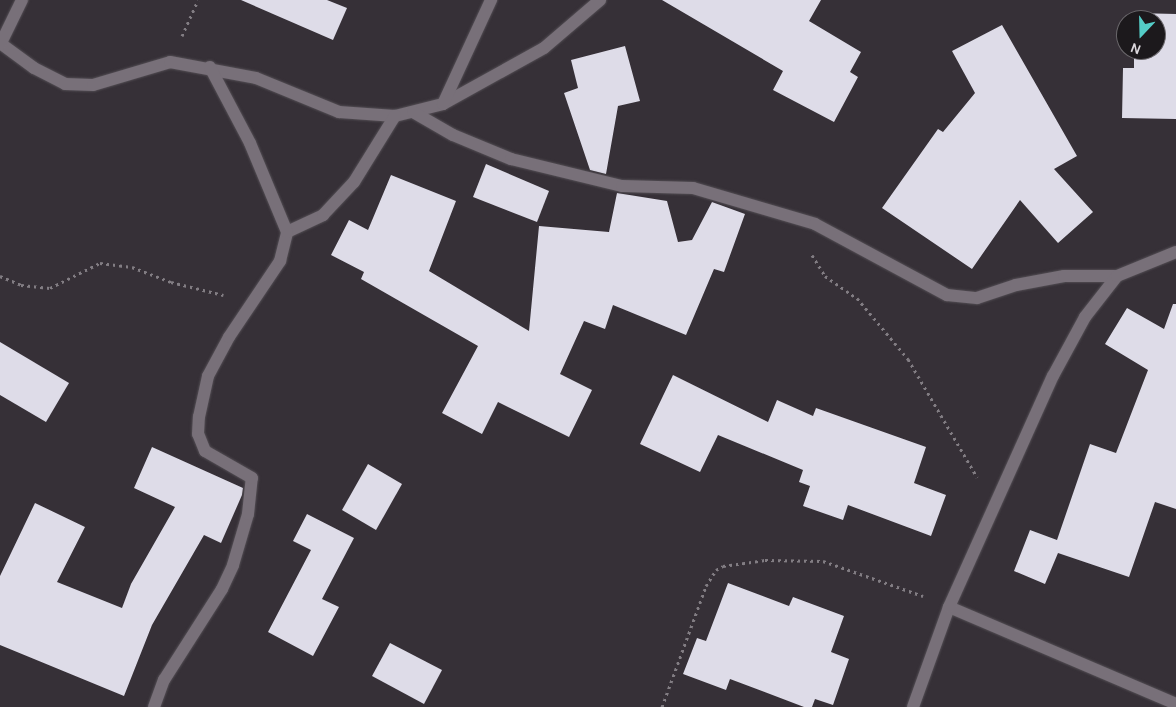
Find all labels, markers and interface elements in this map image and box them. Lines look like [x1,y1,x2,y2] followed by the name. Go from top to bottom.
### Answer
[1116,10,1166,60] north arrow
[1128,39,1144,58] text: N

